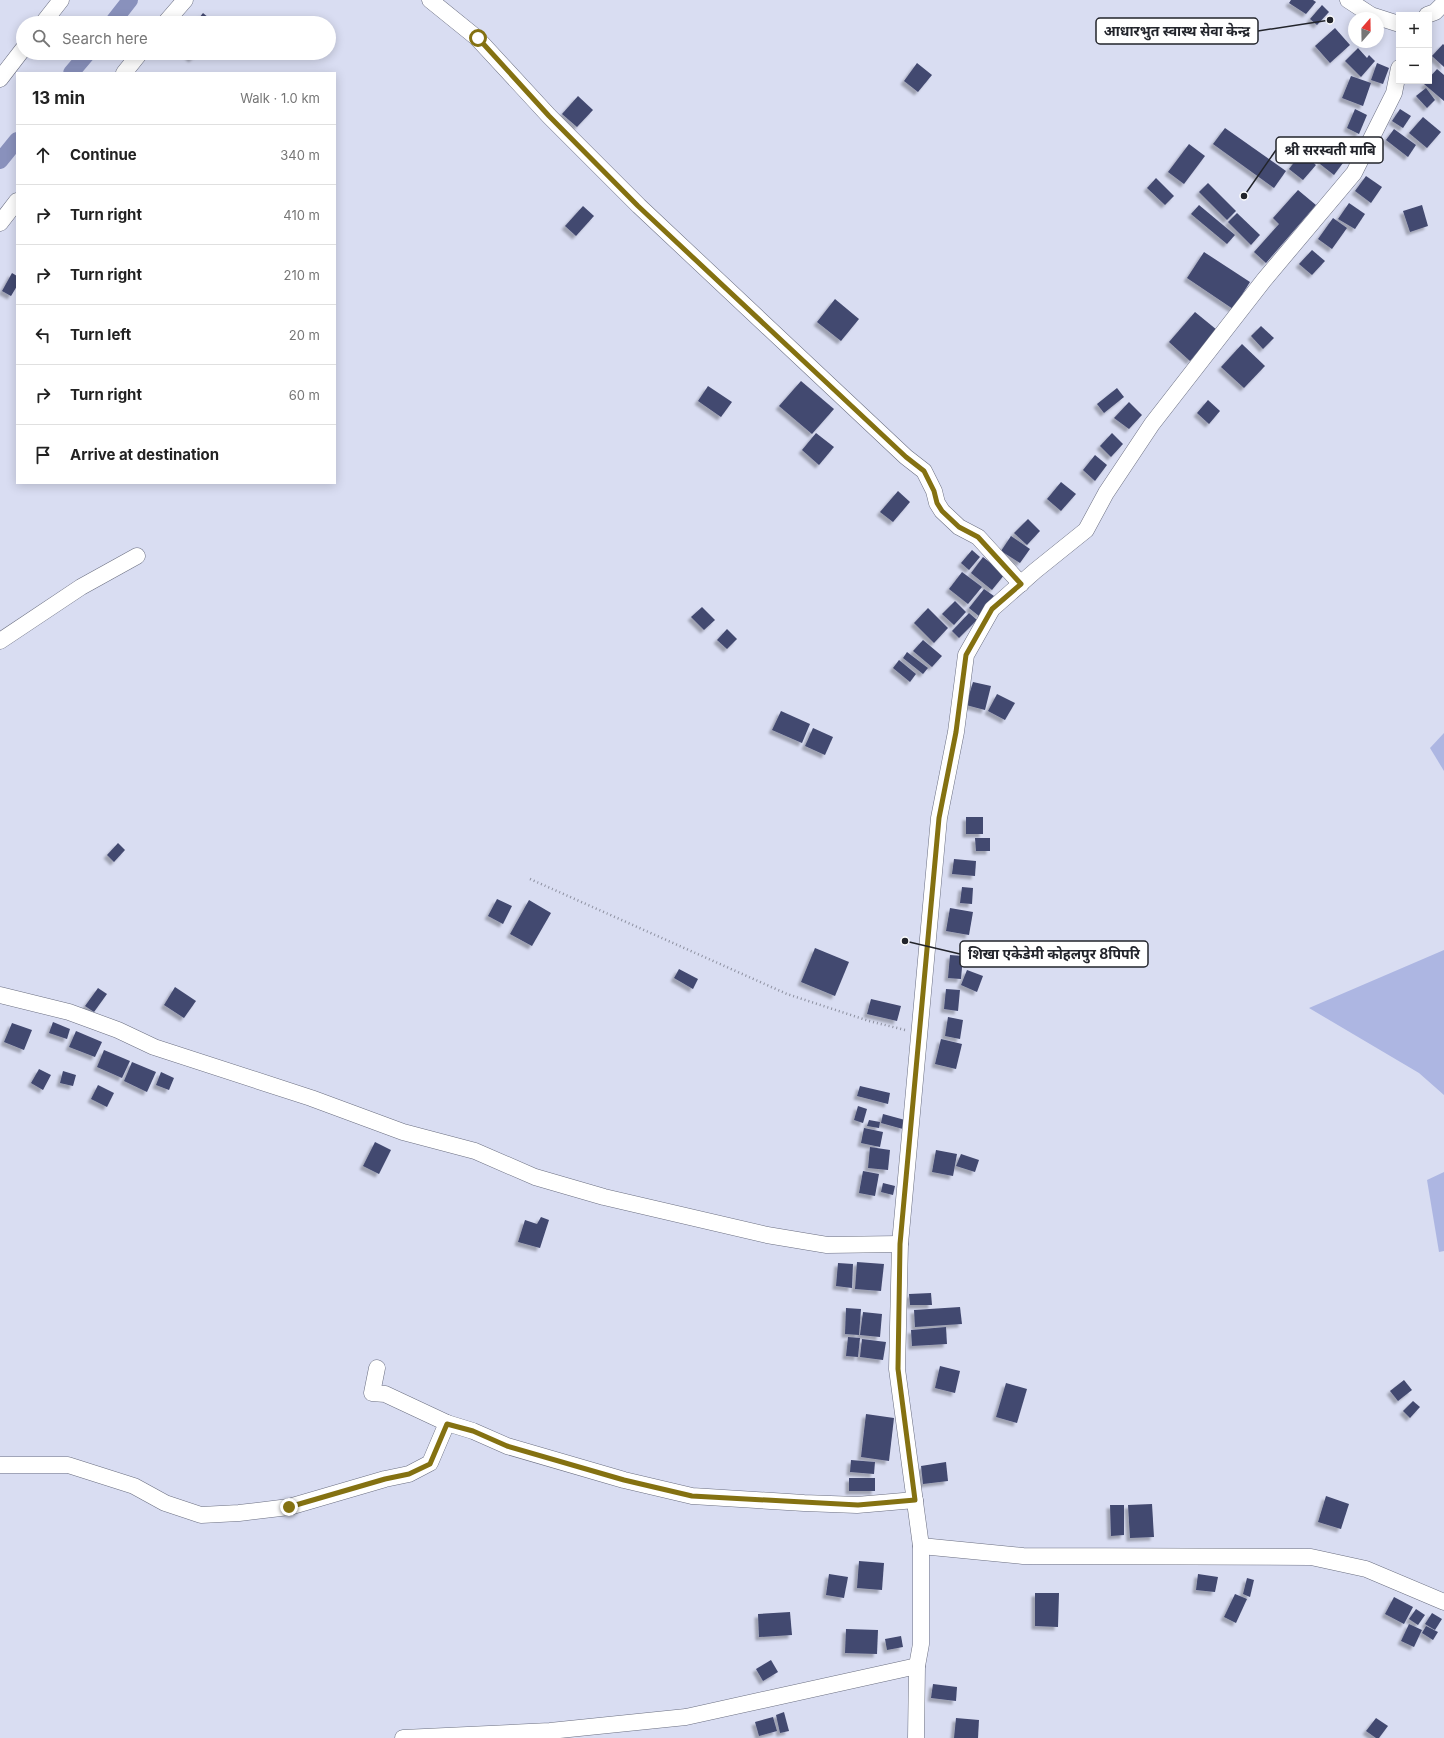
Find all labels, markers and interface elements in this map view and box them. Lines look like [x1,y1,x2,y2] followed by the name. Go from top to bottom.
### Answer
[1348,12,1384,48] north arrow
[1396,12,1432,84] map controls
[1396,12,1432,48] button: +
[16,16,336,60] search box
[1096,18,1258,44] callout: आधारभुत स्वास्थ सेवा केन्द्र
[1104,22,1251,41] text: आधारभुत स्वास्थ सेवा केन्द्र
[30,27,52,49] icon: search
[62,29,148,48] text: Search here
[469,29,487,47] route start
[1396,48,1432,84] button: −
[32,88,85,108] text: 13 min
[240,90,320,106] text: Walk · 1.0 km
[1276,137,1383,163] callout: श्री सरस्वती माबि
[1284,141,1376,158] text: श्री सरस्वती माबि
[32,144,54,166] icon: ahead
[70,145,137,164] text: Continue
[280,147,320,163] text: 340 m
[32,204,54,226] icon: right
[70,205,142,224] text: Turn right
[283,207,320,223] text: 410 m
[32,264,54,286] icon: right
[70,265,142,284] text: Turn right
[284,267,320,283] text: 210 m
[32,324,54,346] icon: left
[70,325,131,344] text: Turn left
[289,327,320,343] text: 20 m
[32,384,54,406] icon: right
[70,385,142,404] text: Turn right
[289,387,320,403] text: 60 m
[32,444,54,466] icon: arrive
[70,445,219,464] text: Arrive at destination
[960,941,1148,967] callout: शिखा एकेडेमी कोहलपुर 8पिपरि
[968,945,1141,964] text: शिखा एकेडेमी कोहलपुर 8पिपरि
[280,1498,298,1516] route end

